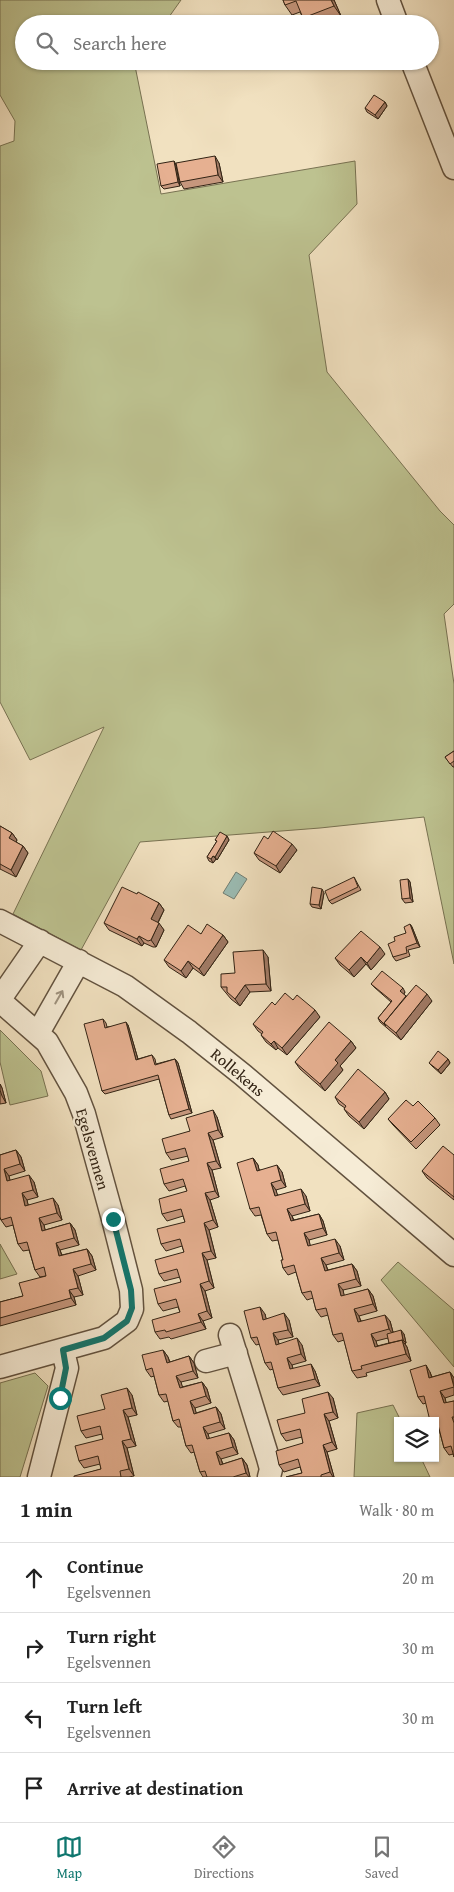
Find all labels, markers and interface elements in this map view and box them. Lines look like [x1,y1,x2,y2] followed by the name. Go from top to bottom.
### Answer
[15,15,439,70] search box
[33,29,61,57] icon: search
[73,29,167,57] text: Search here
[54,990,64,1005] one-way arrow
[206,1042,270,1102] street label: Rollekens
[70,1105,116,1193] street label: Egelsvennen
[102,1208,125,1231] route end
[49,1387,72,1410] route start
[394,1417,439,1462] map controls
[394,1417,439,1462] button: layers
[20,1494,72,1525] text: 1 min
[359,1498,434,1522] text: Walk · 80 m
[67,1552,144,1580] text: Continue
[20,1564,48,1592] icon: ahead
[402,1566,434,1590] text: 20 m
[67,1580,151,1604] text: Egelsvennen
[67,1622,156,1650] text: Turn right
[20,1634,48,1662] icon: right
[402,1636,434,1660] text: 30 m
[67,1650,151,1674] text: Egelsvennen
[67,1692,142,1720] text: Turn left
[20,1704,48,1732] icon: left
[402,1706,434,1730] text: 30 m
[67,1720,151,1744] text: Egelsvennen
[20,1774,48,1802] icon: arrive
[67,1774,243,1802] text: Arrive at destination
[55,1833,83,1883] tab: Map
[194,1833,254,1883] tab: Directions
[365,1833,399,1883] tab: Saved

